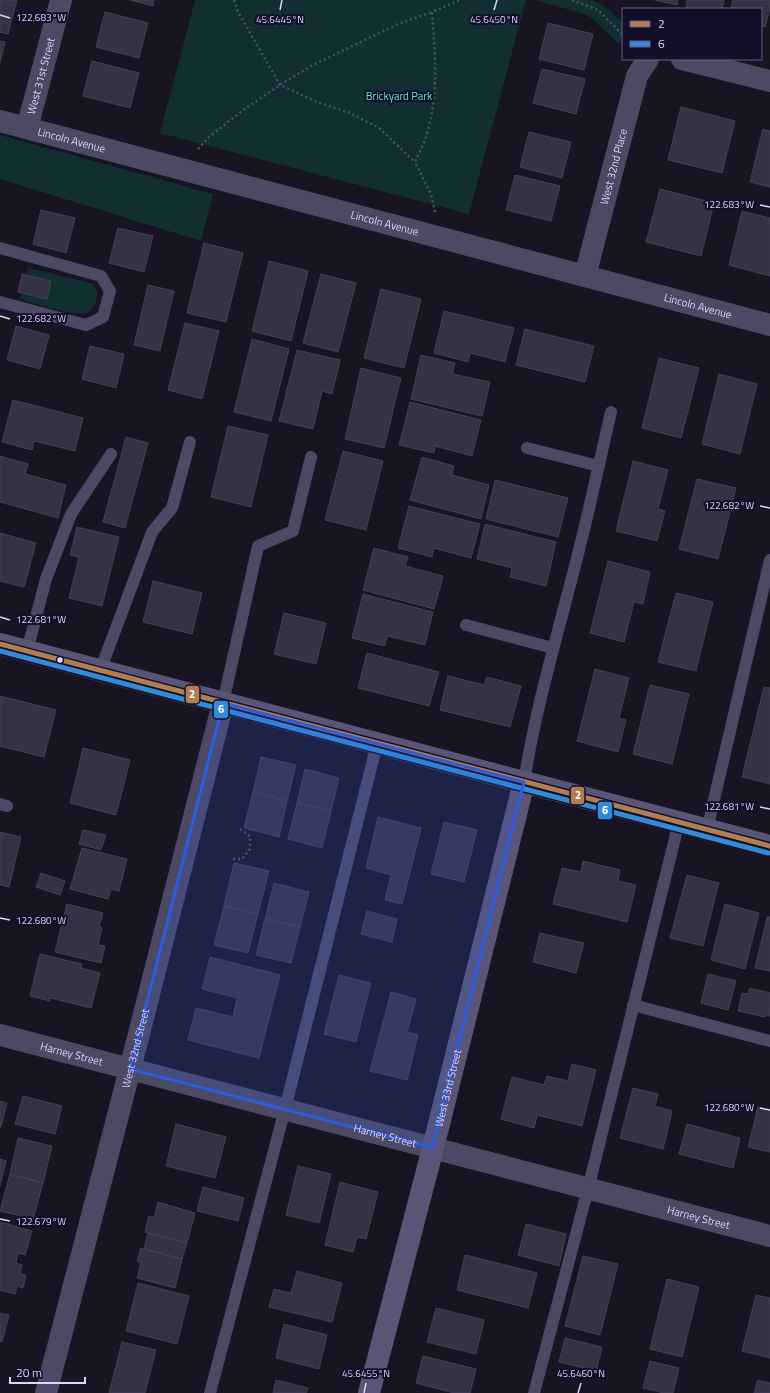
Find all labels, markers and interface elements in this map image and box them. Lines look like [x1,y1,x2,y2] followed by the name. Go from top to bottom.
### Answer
[622,8,762,60] legend
[16,10,66,25] text: 122.683°W
[256,12,304,27] text: 45.6445°N
[470,12,518,27] text: 45.6450°N
[658,14,665,33] text: 2
[658,34,665,53] text: 6
[23,36,59,116] street label: West 31st Street
[366,88,433,104] park label: Brickyard Park
[36,123,108,157] street label: Lincoln Avenue
[596,126,631,206] street label: West 32nd Place
[704,197,754,212] text: 122.683°W
[349,206,421,240] street label: Lincoln Avenue
[662,289,734,323] street label: Lincoln Avenue
[16,311,66,326] text: 122.682°W
[704,498,754,513] text: 122.682°W
[16,612,66,627] text: 122.681°W
[55,655,65,665] unlabelled marker
[185,685,200,704] line badge: 2
[189,686,195,702] text: 2
[213,700,229,719] line badge: 6
[218,701,224,717] text: 6
[570,786,585,805] line badge: 2
[575,787,581,803] text: 2
[704,799,754,814] text: 122.681°W
[597,801,613,820] line badge: 6
[602,802,608,818] text: 6
[16,913,66,928] text: 122.680°W
[117,1007,153,1090] street label: West 32nd Street
[38,1038,105,1070] street label: Harney Street
[431,1048,465,1128] street label: West 33rd Street
[704,1100,754,1115] text: 122.680°W
[352,1120,418,1151] street label: Harney Street
[665,1201,732,1233] street label: Harney Street
[16,1214,66,1229] text: 122.679°W
[10,1359,85,1385] scale bar
[16,1363,42,1382] text: 20 m
[342,1366,390,1381] text: 45.6455°N
[557,1366,605,1381] text: 45.6460°N

